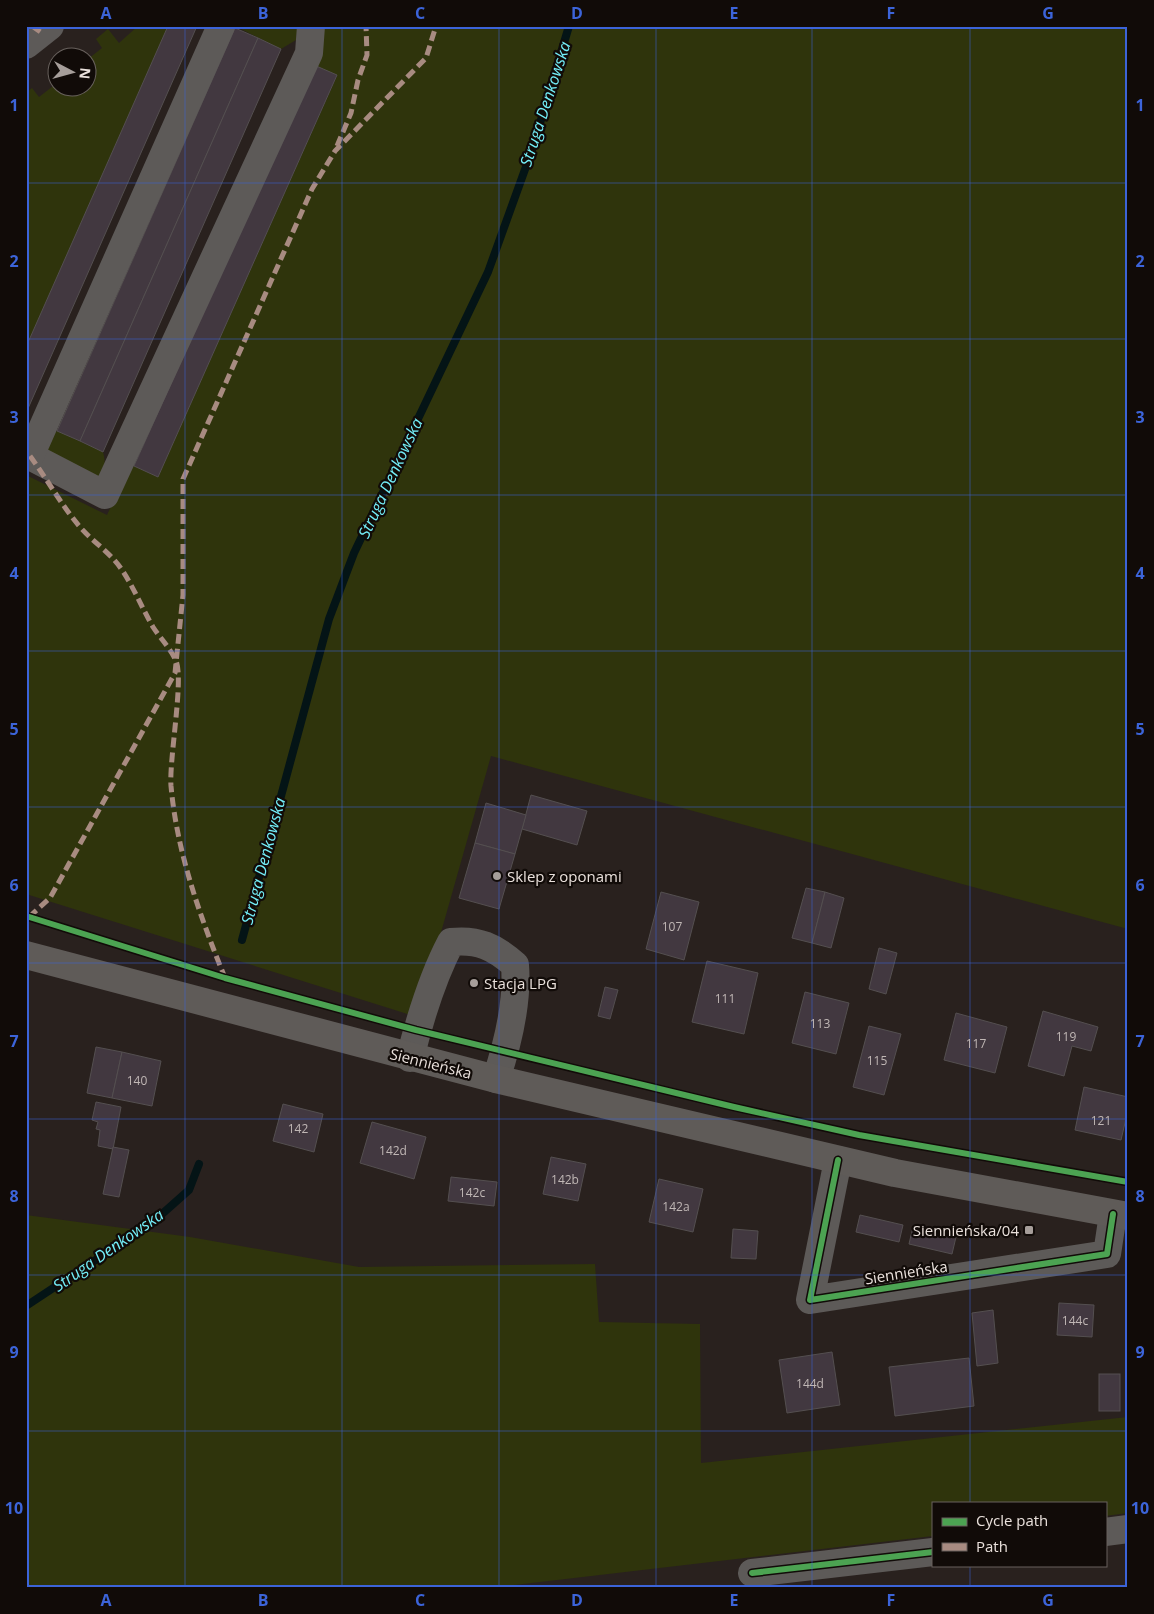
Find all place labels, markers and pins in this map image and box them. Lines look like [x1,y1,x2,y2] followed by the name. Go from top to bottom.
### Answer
[507,866,622,886] place label: Sklep z oponami
[491,870,503,882] marker: Sklep z oponami
[484,973,557,993] place label: Stacja LPG
[468,977,480,989] marker: Stacja LPG
[913,1220,1019,1240] place label: Siennieńska/04
[1023,1224,1035,1236] marker: Siennieńska/04

